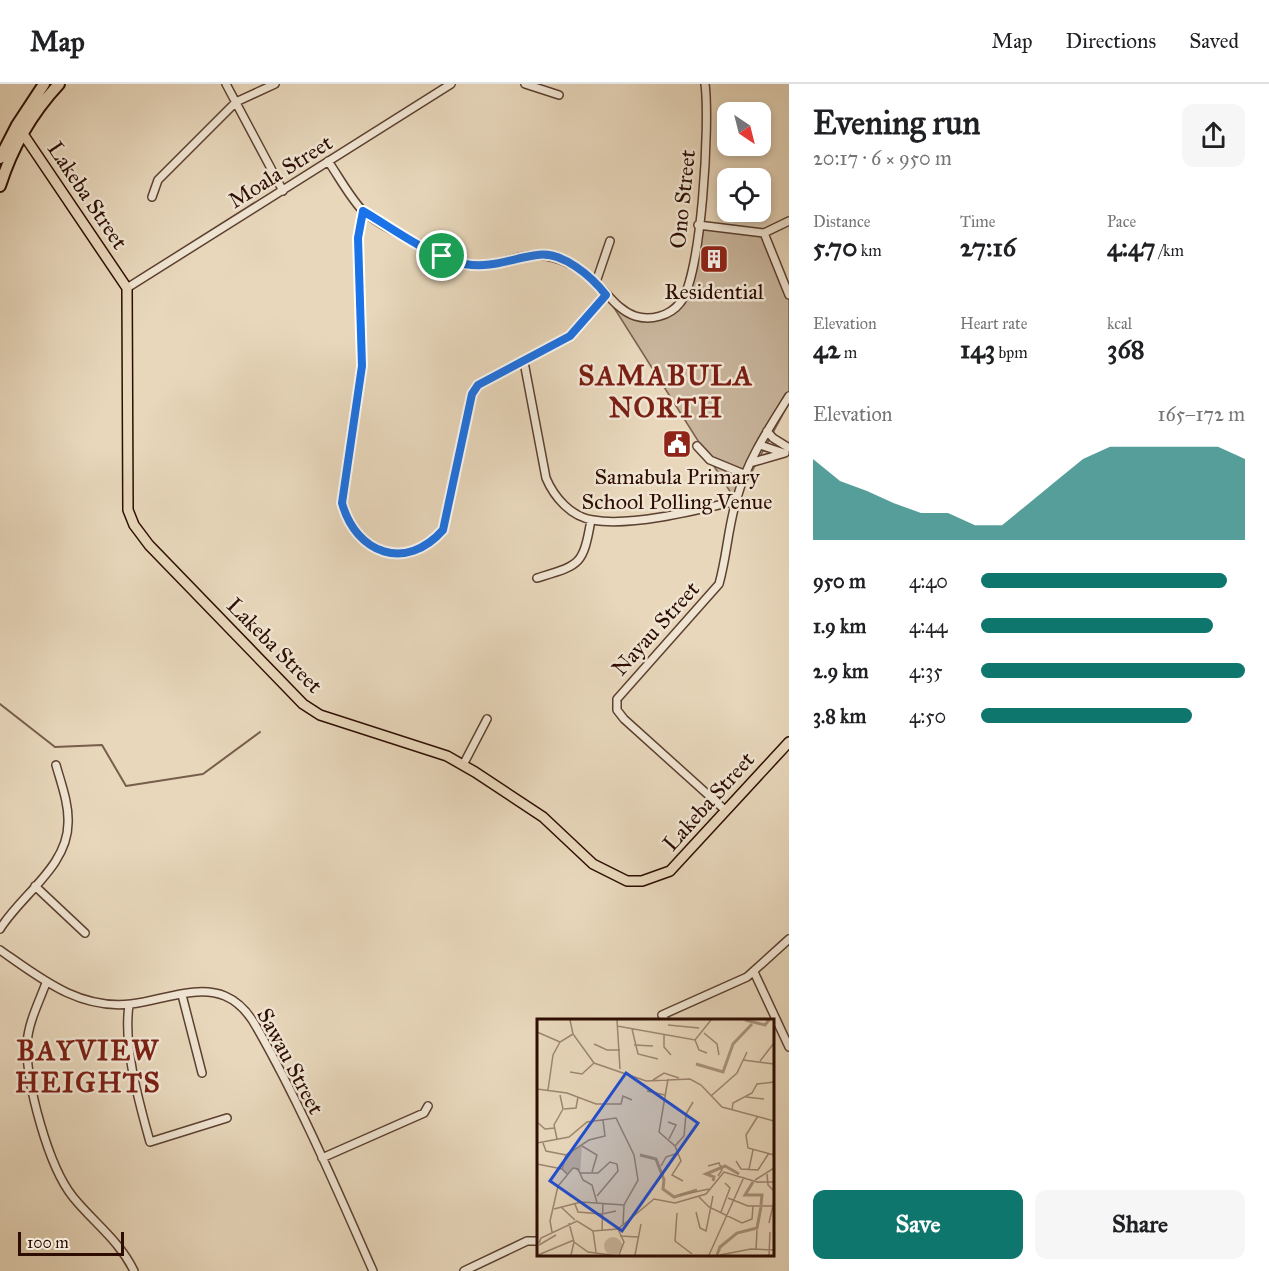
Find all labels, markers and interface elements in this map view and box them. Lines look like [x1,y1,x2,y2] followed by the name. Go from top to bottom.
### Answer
[30,24,85,59] text: Map
[992,28,1033,54] text: Map
[1066,28,1156,54] text: Directions
[1189,28,1239,54] text: Saved
[717,102,771,156] north arrow
[717,102,771,222] map controls
[813,103,980,143] text: Evening run
[1182,104,1245,167] button: share
[223,129,337,214] street label: Moala Street
[42,136,134,254] street label: Lakeba Street
[813,146,952,170] text: 20:17 · 6 × 950 m
[664,148,701,250] street label: Ono Street
[717,168,771,222] button: locate
[813,212,870,231] text: Distance
[960,212,995,231] text: Time
[1107,212,1136,231] text: Pace
[416,230,467,281] pin
[813,231,857,263] text: 5.70
[960,231,1016,263] text: 27:16
[1107,231,1155,263] text: 4:47
[425,239,458,272] icon: arrive
[857,241,882,260] text: km
[1155,241,1184,260] text: /km
[698,243,730,275] building icon: Residential
[664,278,764,305] place label: Residential
[813,314,877,333] text: Elevation
[960,314,1027,333] text: Heart rate
[1107,314,1132,333] text: kcal
[813,333,840,365] text: 42
[960,333,995,365] text: 143
[1107,333,1145,365] text: 368
[840,343,857,362] text: m
[995,343,1028,362] text: bpm
[578,358,754,425] district label: SAMABULA NORTH
[813,402,892,426] text: Elevation
[1158,402,1245,426] text: 165–172 m
[661,428,693,460] public building icon: Samabula Primary School Polling Venue
[582,463,772,515] place label: Samabula Primary School Polling Venue
[813,569,866,593] text: 950 m
[909,569,948,593] text: 4:40
[606,575,705,681] street label: Nayau Street
[221,592,328,699] street label: Lakeba Street
[813,614,866,638] text: 1.9 km
[909,614,947,638] text: 4:44
[813,659,869,683] text: 2.9 km
[909,659,942,683] text: 4:35
[813,704,866,728] text: 3.8 km
[909,704,946,728] text: 4:50
[657,746,760,856] street label: Lakeba Street
[251,1003,330,1119] street label: Sawau Street
[537,1019,774,1256] inset map
[15,1033,161,1100] district label: BAYVIEW HEIGHTS
[813,1190,1023,1259] button: Save
[1035,1190,1245,1259] button: Share
[18,1229,124,1256] scale bar
[27,1233,69,1252] text: 100 m

